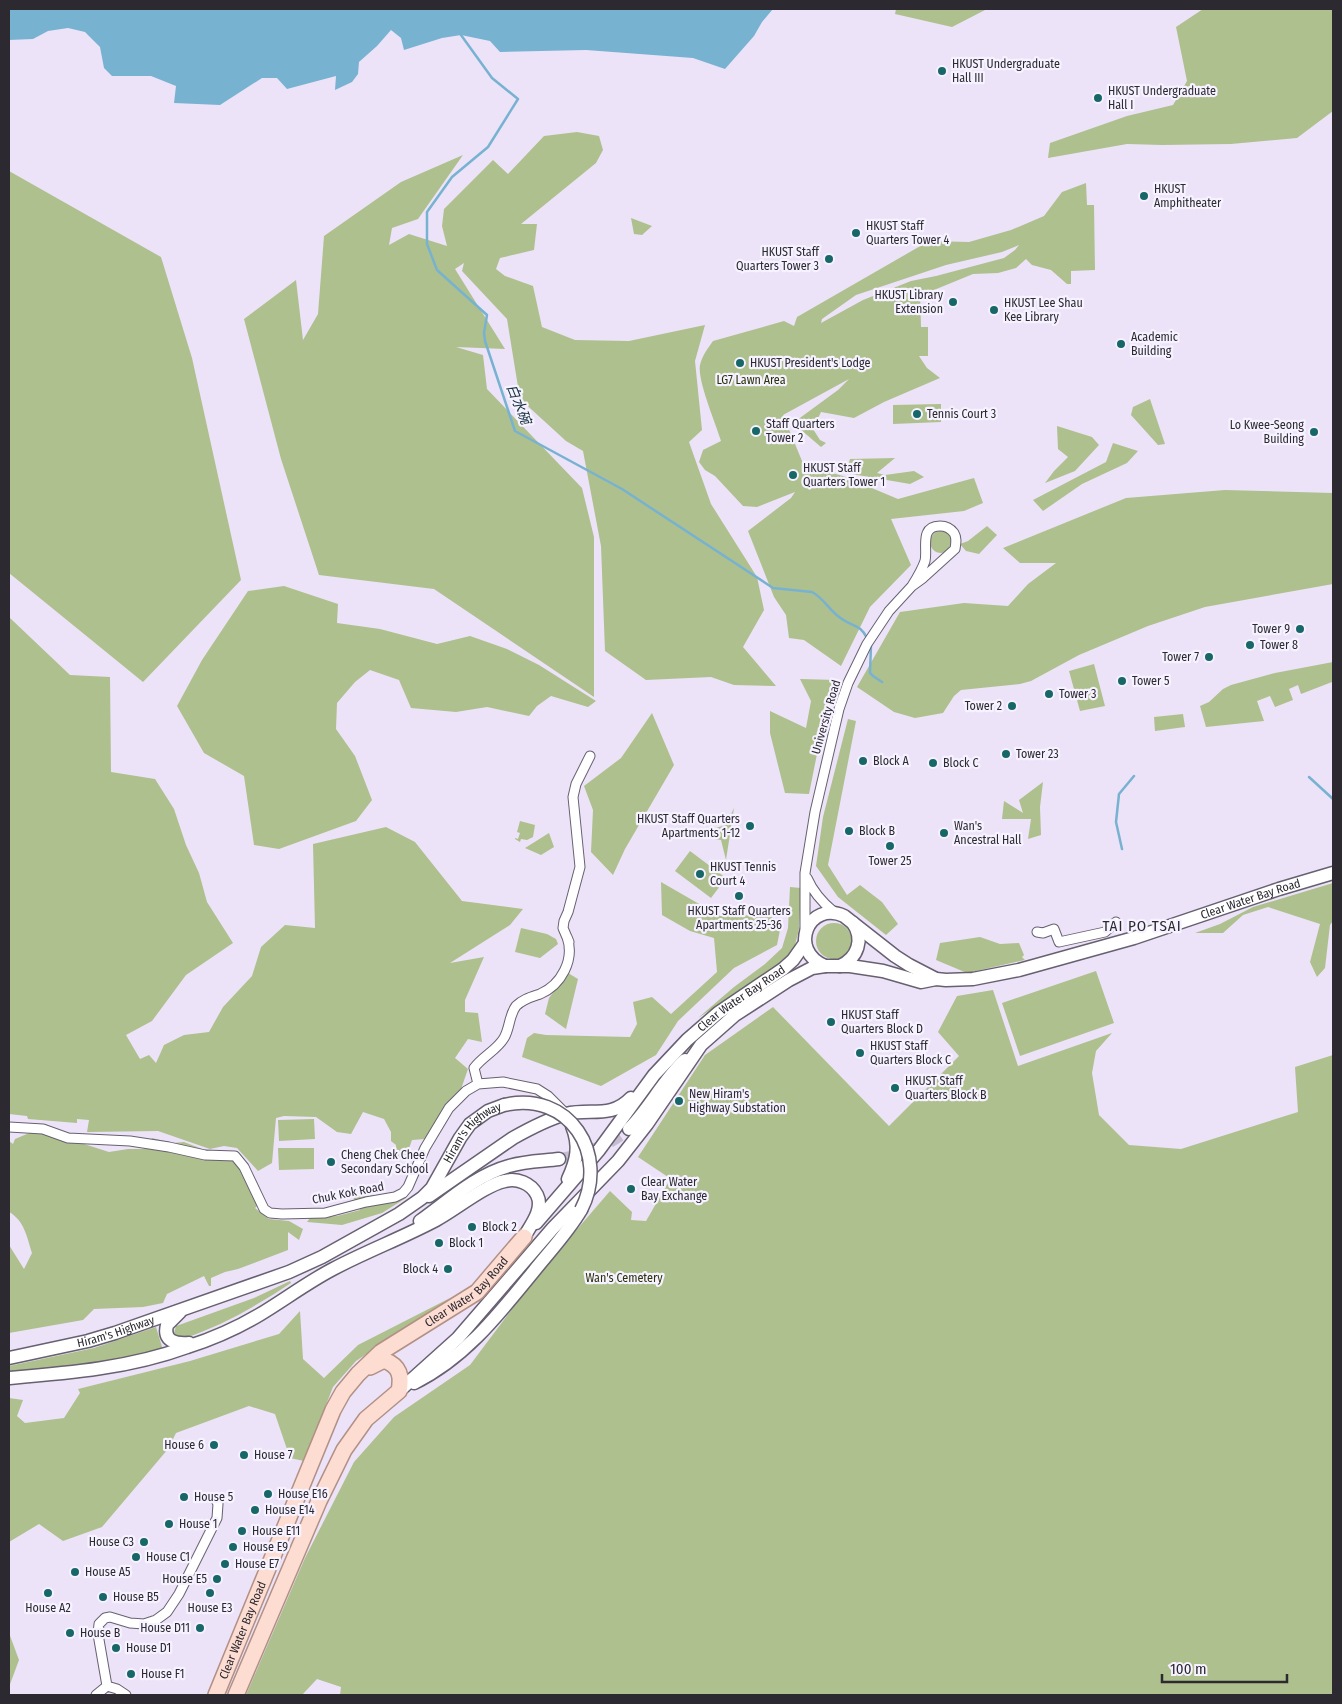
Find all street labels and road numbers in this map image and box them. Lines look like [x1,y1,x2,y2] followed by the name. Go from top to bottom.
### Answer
[809,678,843,756] street label: University Road
[1199,876,1302,922] street label: Clear Water Bay Road
[695,963,788,1035] street label: Clear Water Bay Road
[440,1099,504,1165] street label: Hiram's Highway
[311,1179,385,1207] street label: Chuk Kok Road
[422,1254,511,1330] street label: Clear Water Bay Road
[76,1313,157,1350] street label: Hiram's Highway
[216,1579,269,1681] street label: Clear Water Bay Road

